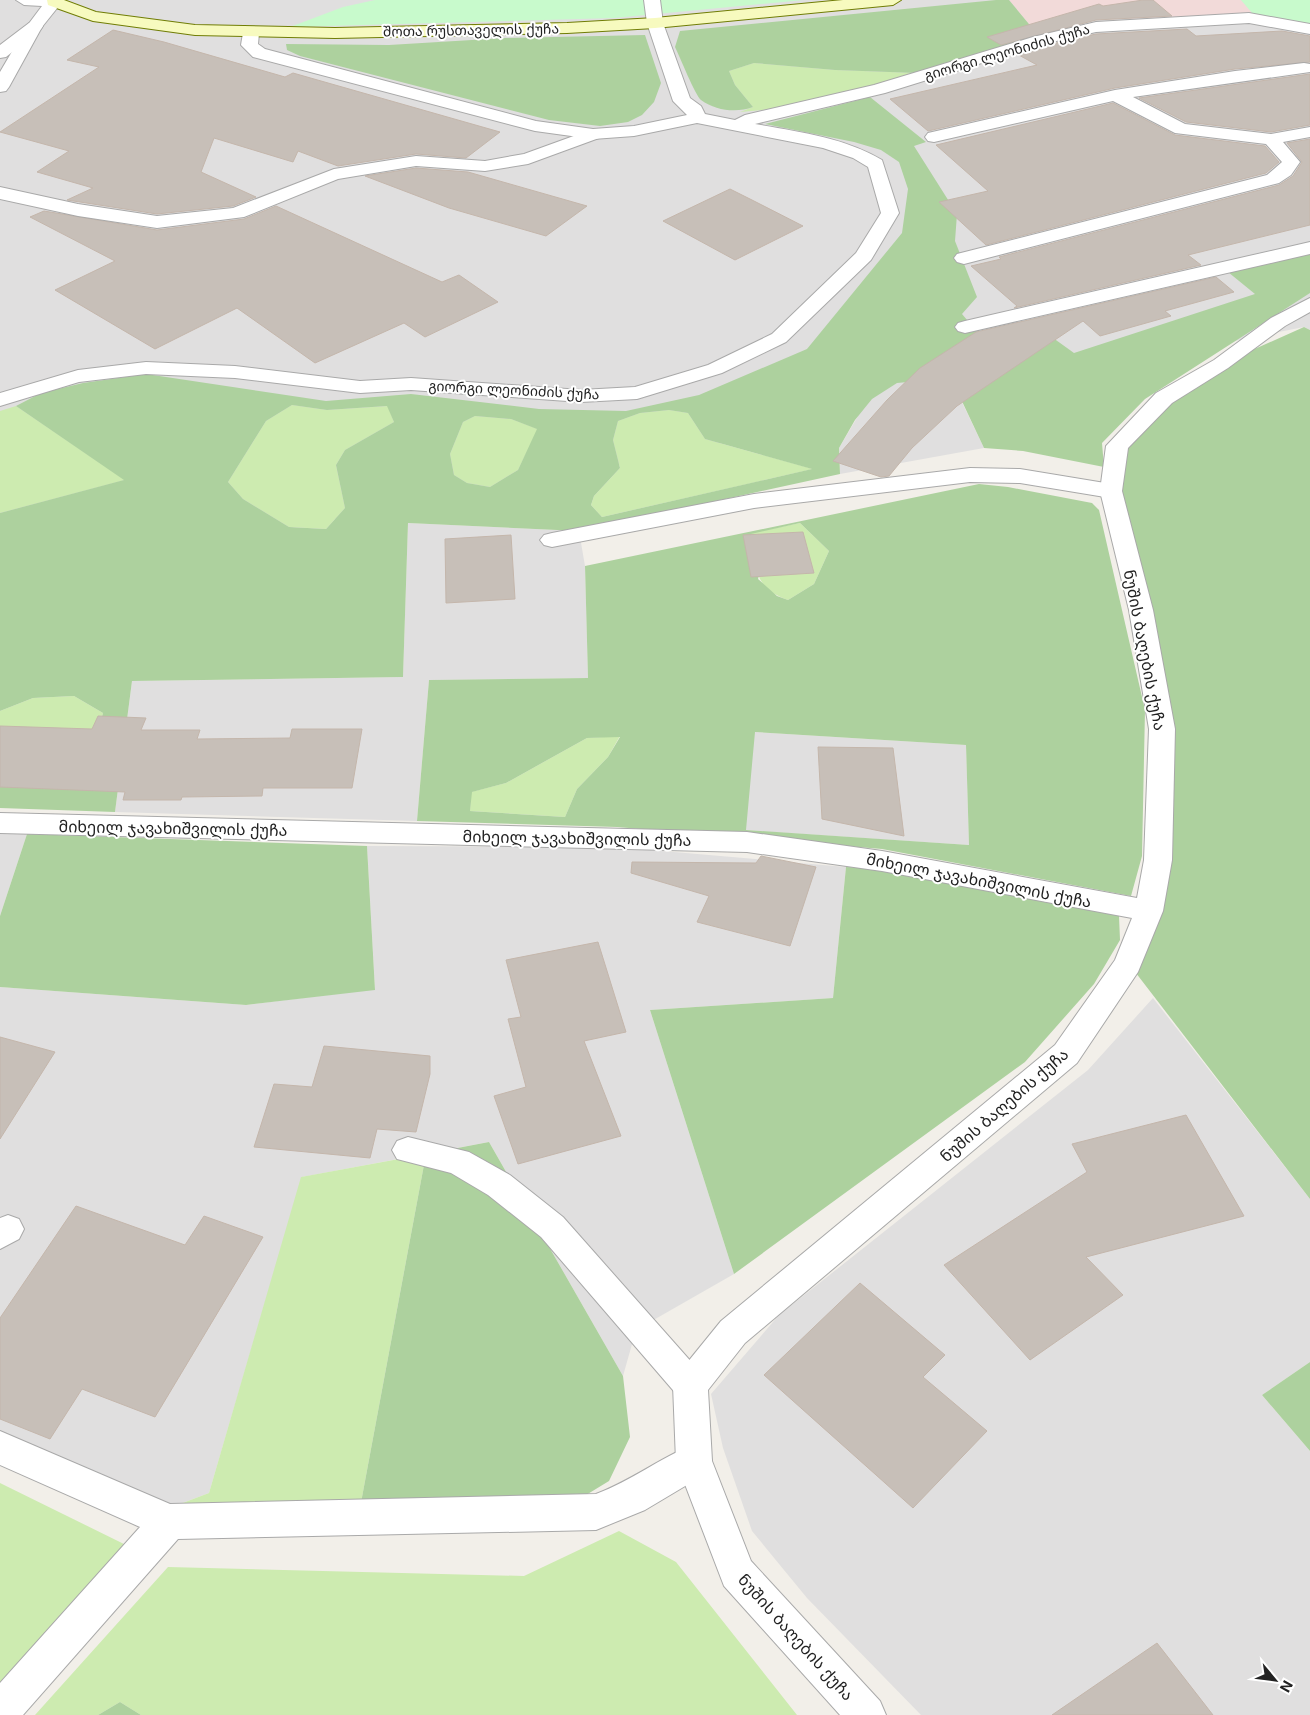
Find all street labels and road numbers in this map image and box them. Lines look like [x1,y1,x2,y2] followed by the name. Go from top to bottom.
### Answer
[383,19,559,41] street label: შოთა რუსთაველის ქუჩა
[922,20,1092,84] street label: გიორგი ლეონიძის ქუჩა
[428,377,600,403] street label: გიორგი ლეონიძის ქუჩა
[1120,568,1170,732] street label: ნუშის ბაღების ქუჩა
[58,816,288,841] street label: მიხეილ ჯავახიშვილის ქუჩა
[462,826,692,851] street label: მიხეილ ჯავახიშვილის ქუჩა
[865,848,1093,913] street label: მიხეილ ჯავახიშვილის ქუჩა
[936,1044,1072,1166] street label: ნუშის ბაღების ქუჩა
[734,1570,858,1704] street label: ნუშის ბაღების ქუჩა

